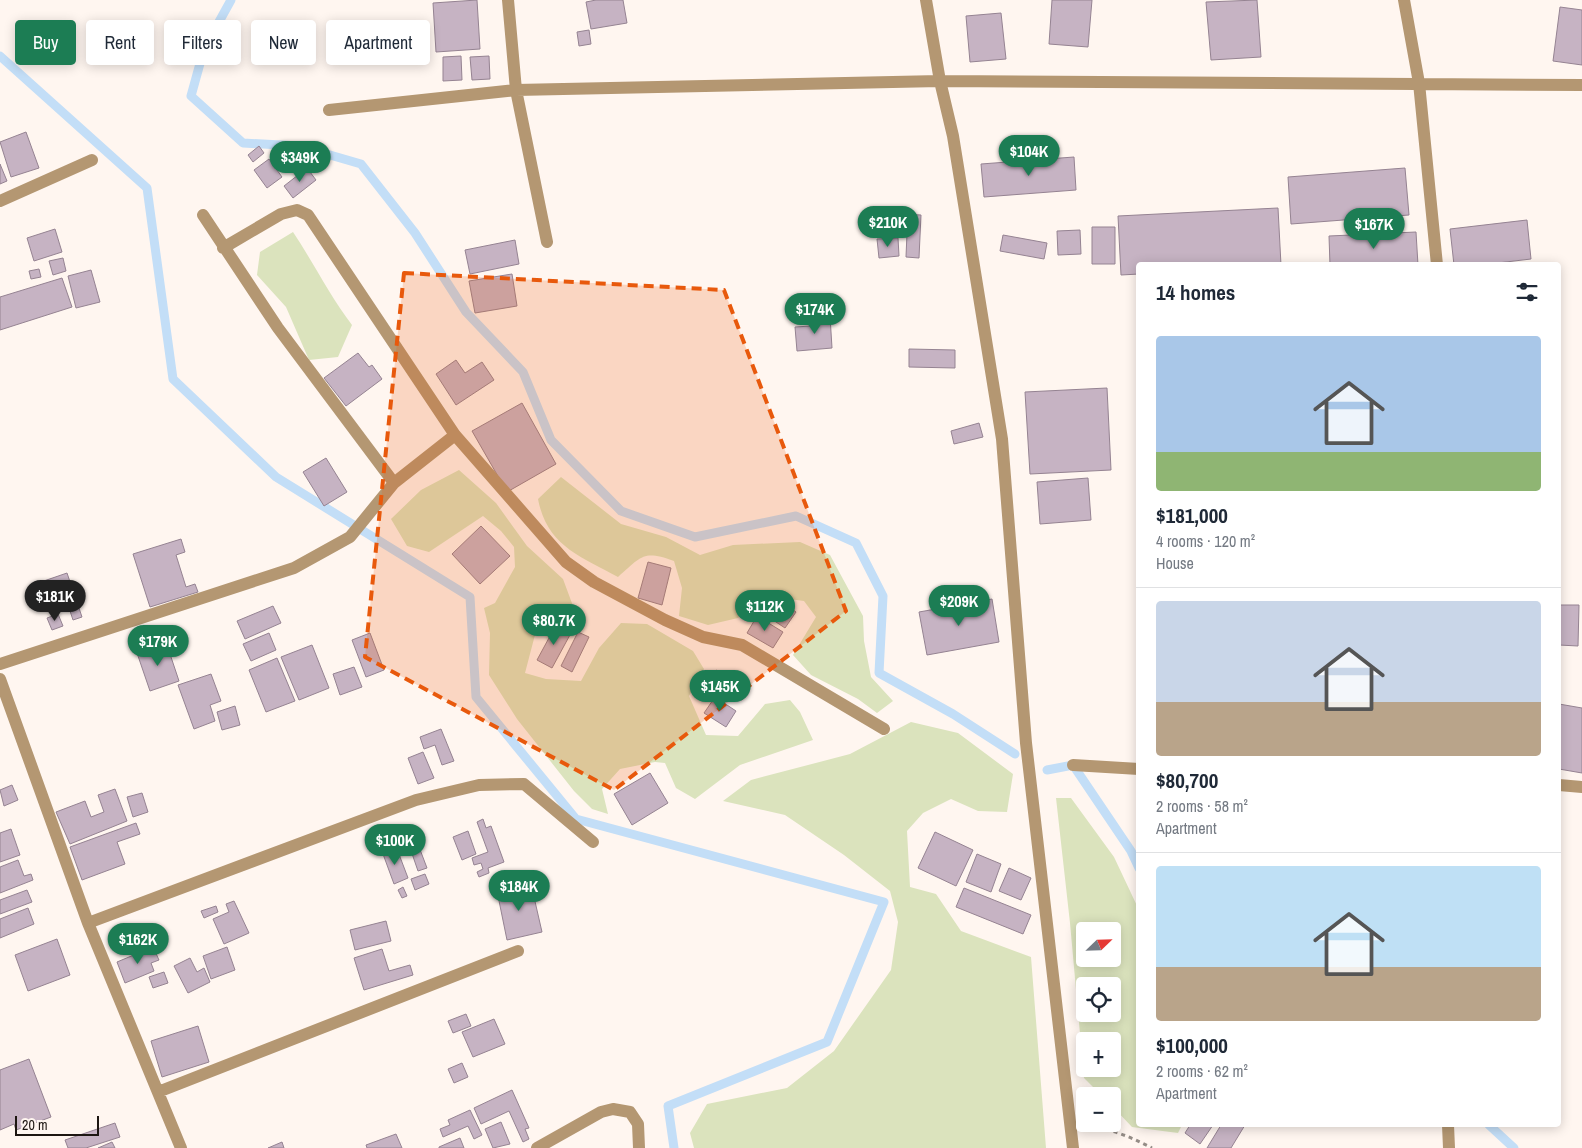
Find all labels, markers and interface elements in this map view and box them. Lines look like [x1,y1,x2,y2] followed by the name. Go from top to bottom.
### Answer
[15,20,76,65] chip: Buy
[86,20,154,65] chip: Rent
[164,20,241,65] chip: Filters
[251,20,316,65] chip: New
[326,20,430,65] chip: Apartment
[994,134,1064,177] pin: $104K
[265,140,335,183] pin: $349K
[1010,140,1048,162] text: $104K
[281,146,319,168] text: $349K
[853,206,923,248] pin: $210K
[1339,208,1409,250] pin: $167K
[869,211,907,233] text: $210K
[1355,213,1393,235] text: $167K
[1156,278,1235,307] text: 14 homes
[1513,278,1541,306] icon: filters
[780,292,850,335] pin: $174K
[796,298,834,320] text: $174K
[1304,368,1394,458] icon: home
[1156,501,1228,530] text: $181,000
[1156,530,1255,552] text: 4 rooms · 120 m²
[1156,552,1194,574] text: House
[20,580,90,622] pin: $181K
[924,584,994,627] pin: $209K
[36,585,74,607] text: $181K
[730,590,800,632] pin: $112K
[940,590,978,612] text: $209K
[746,595,784,617] text: $112K
[513,604,595,646] pin: $80.7K
[533,609,575,631] text: $80.7K
[123,624,193,667] pin: $179K
[139,630,177,652] text: $179K
[1304,634,1394,724] icon: home
[685,670,755,712] pin: $145K
[701,675,739,697] text: $145K
[1156,766,1218,795] text: $80,700
[1156,795,1248,817] text: 2 rooms · 58 m²
[1156,817,1217,839] text: Apartment
[360,824,430,866] pin: $100K
[376,829,414,851] text: $100K
[484,870,554,912] pin: $184K
[500,875,538,897] text: $184K
[1304,899,1394,989] icon: home
[103,922,173,965] pin: $162K
[1076,922,1121,968] north arrow
[1076,922,1121,1132] map controls
[119,928,157,950] text: $162K
[1076,977,1121,1022] button: locate
[1156,1031,1228,1060] text: $100,000
[1076,1032,1121,1077] button: +
[1156,1060,1248,1082] text: 2 rooms · 62 m²
[1156,1082,1217,1104] text: Apartment
[1076,1087,1121,1132] button: −
[15,1113,99,1136] scale bar
[22,1116,48,1134] text: 20 m

